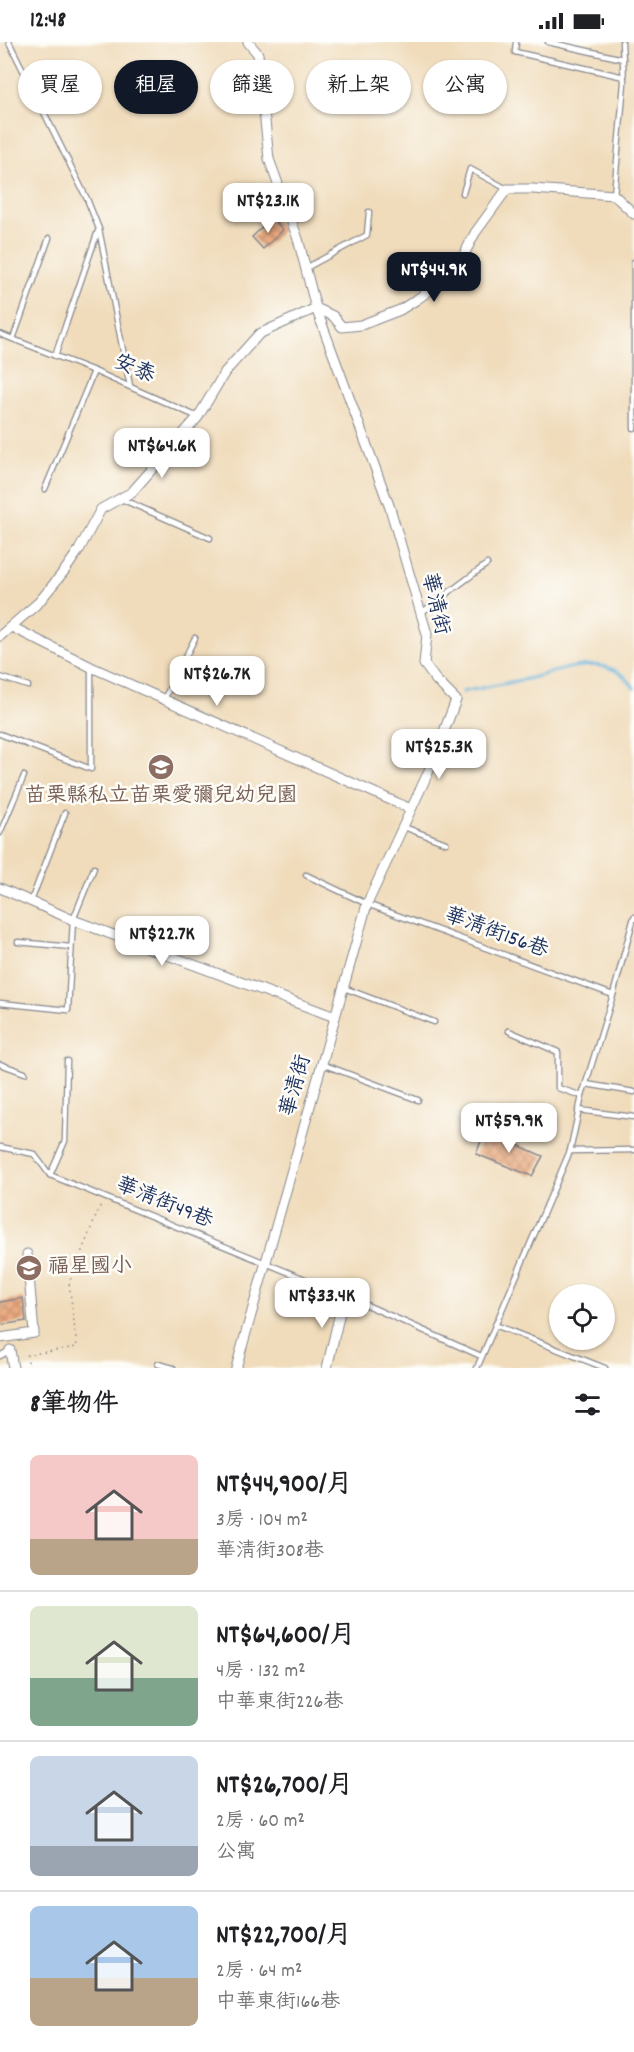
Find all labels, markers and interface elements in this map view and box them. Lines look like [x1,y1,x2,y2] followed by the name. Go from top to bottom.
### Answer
[30,6,66,37] text: 12:48
[18,60,102,114] chip: 買屋
[114,60,198,114] chip: 租屋
[210,60,294,114] chip: 篩選
[306,60,411,114] chip: 新上架
[423,60,507,114] chip: 公寓
[206,183,330,234] pin: NT$23.1K
[237,188,299,216] text: NT$23.1K
[372,252,496,303] pin: NT$44.9K
[401,257,467,285] text: NT$44.9K
[109,348,159,392] street label: 安泰
[100,428,224,479] pin: NT$64.6K
[128,433,196,461] text: NT$64.6K
[412,570,456,638] street label: 華清街
[155,656,279,707] pin: NT$26.7K
[184,661,250,689] text: NT$26.7K
[377,729,501,780] pin: NT$25.3K
[405,734,473,762] text: NT$25.3K
[146,752,176,782] school or university icon: 苗栗縣私立苗栗愛彌兒幼兒園
[25,782,298,812] place label: 苗栗縣私立苗栗愛彌兒幼兒園
[440,901,552,967] street label: 華清街156巷
[100,916,224,967] pin: NT$22.7K
[129,921,195,949] text: NT$22.7K
[274,1052,320,1120] street label: 華清街
[447,1103,571,1154] pin: NT$59.9K
[475,1108,543,1136] text: NT$59.9K
[111,1171,217,1237] street label: 華清街49巷
[14,1253,44,1283] school or university icon: 福星國小
[48,1253,132,1283] place label: 福星國小
[260,1278,384,1329] pin: NT$33.4K
[289,1283,355,1311] text: NT$33.4K
[549,1284,615,1350] map controls
[549,1284,615,1350] button: locate
[30,1387,118,1424] text: 8筆物件
[571,1388,604,1421] icon: filters
[216,1467,353,1504] text: NT$44,900/月
[78,1479,150,1551] icon: home
[216,1507,308,1535] text: 3房 · 104 m²
[216,1538,324,1566] text: 華清街308巷
[216,1618,355,1655] text: NT$64,600/月
[78,1630,150,1702] icon: home
[216,1658,306,1686] text: 4房 · 132 m²
[216,1689,343,1717] text: 中華東街226巷
[216,1768,353,1805] text: NT$26,700/月
[78,1780,150,1852] icon: home
[216,1808,305,1836] text: 2房 · 60 m²
[216,1839,256,1867] text: 公寓
[216,1918,352,1955] text: NT$22,700/月
[78,1930,150,2002] icon: home
[216,1958,302,1986] text: 2房 · 64 m²
[216,1989,340,2017] text: 中華東街166巷

